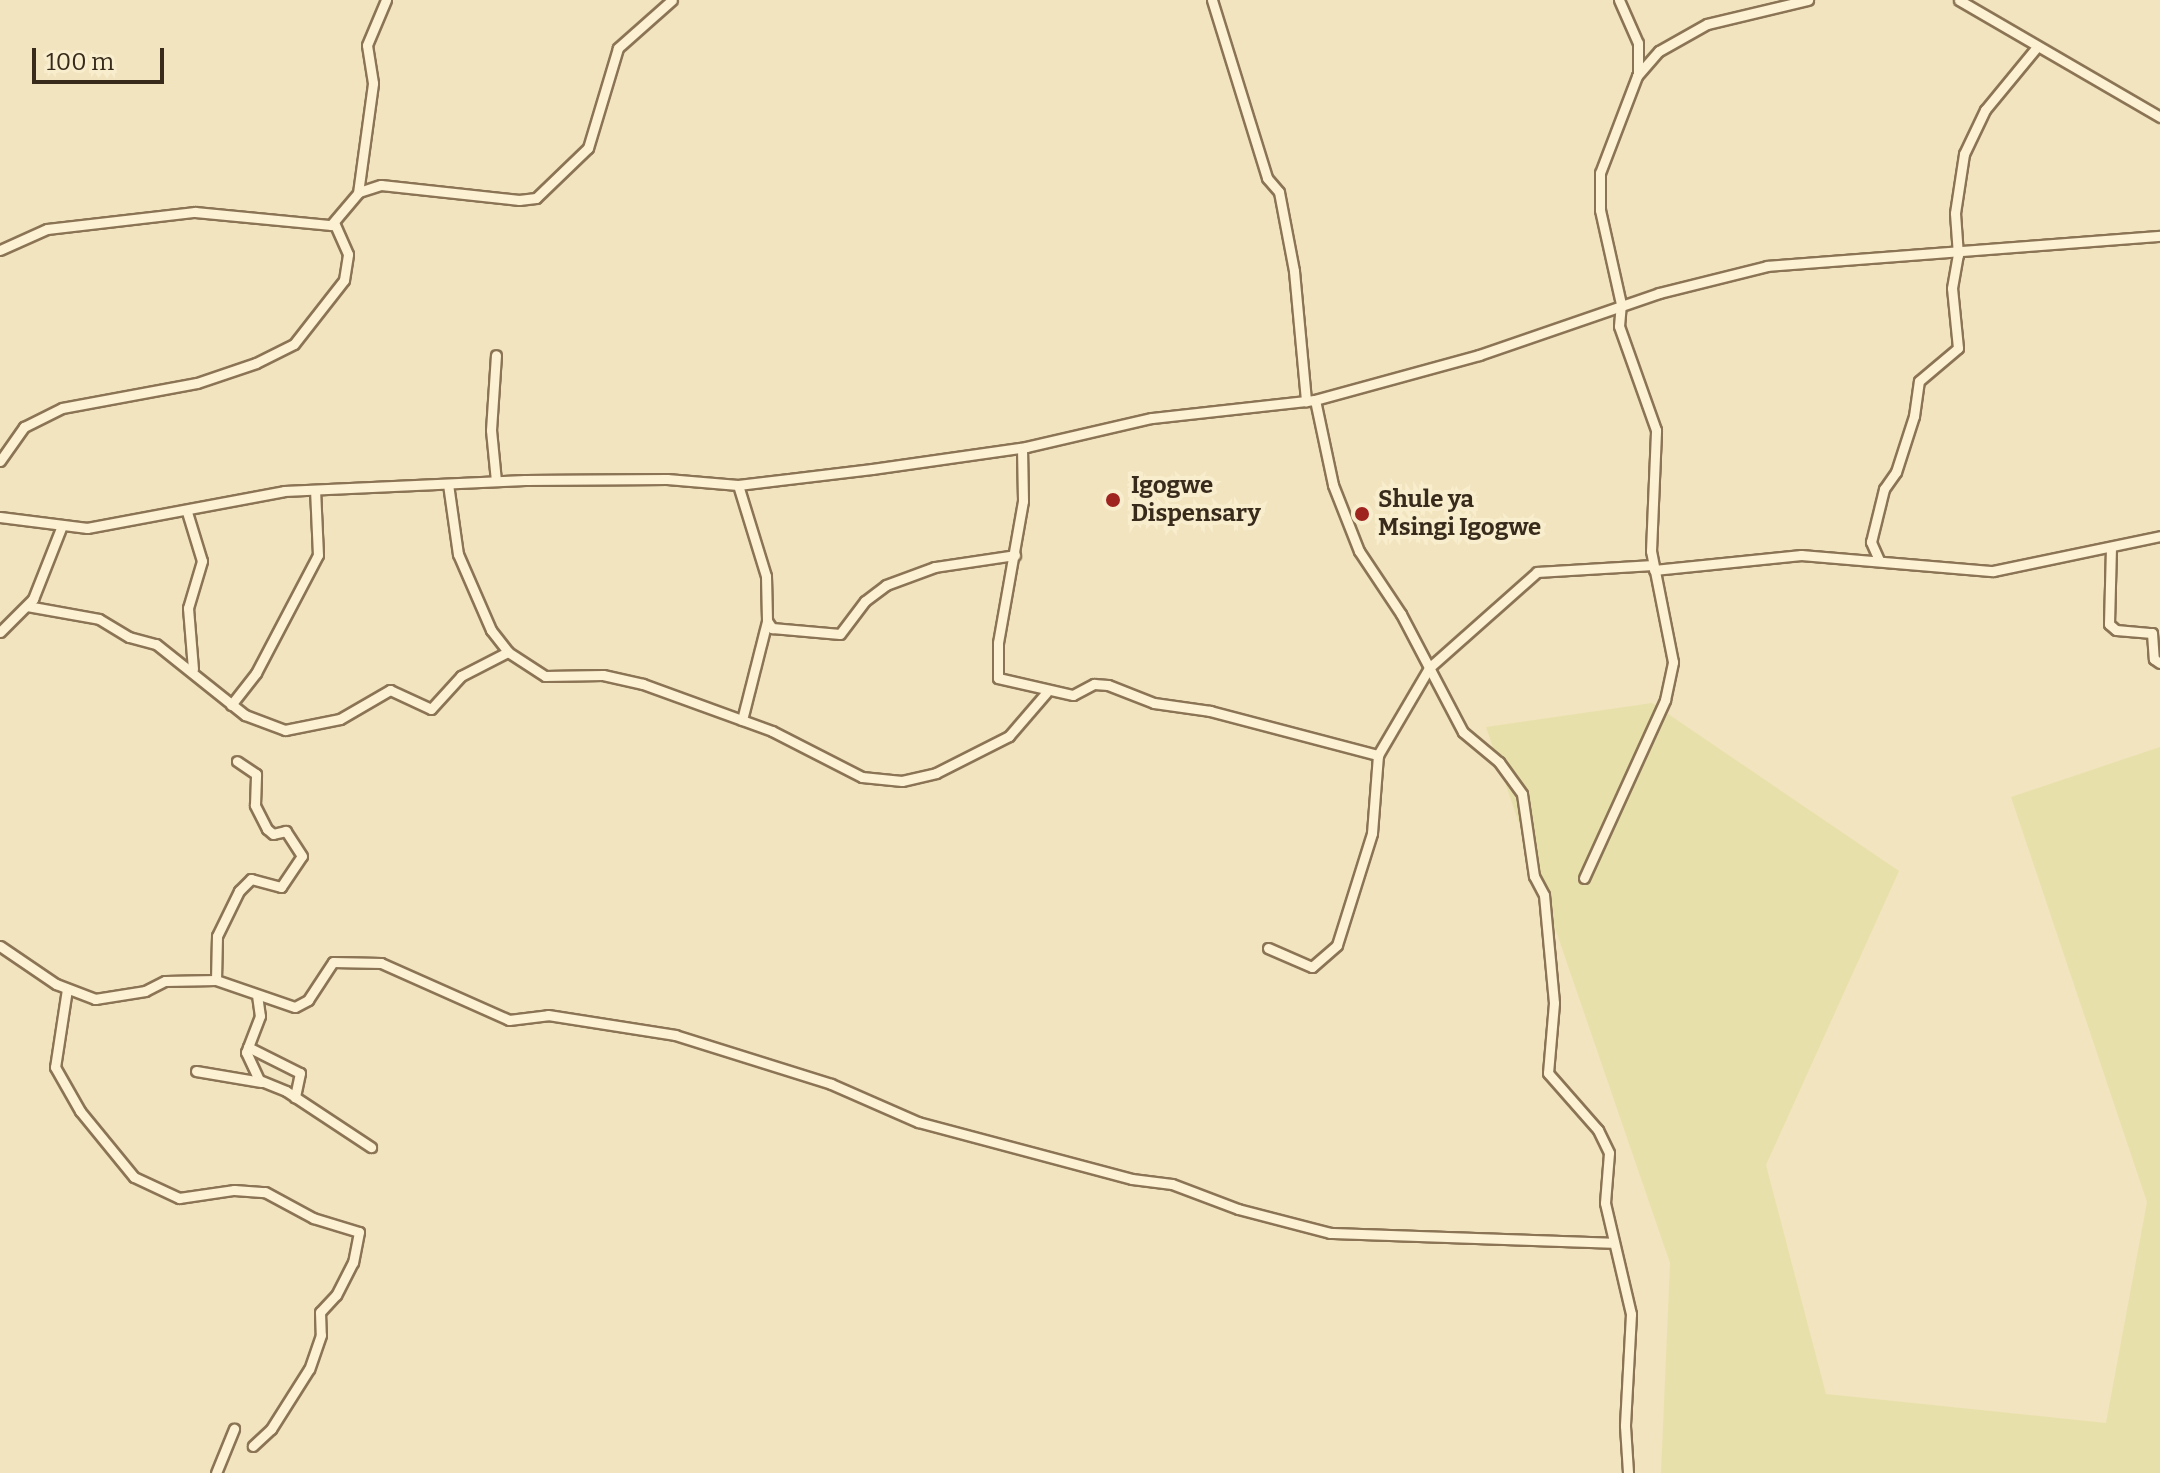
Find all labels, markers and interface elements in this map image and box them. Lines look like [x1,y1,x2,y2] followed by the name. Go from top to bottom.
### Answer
[36,32,168,82] scale bar
[46,48,114,76] text: 100 m
[1131,472,1261,528] place label: Igogwe Dispensary
[1378,486,1541,542] place label: Shule ya Msingi Igogwe
[1102,489,1124,511] marker: Igogwe Dispensary
[1353,505,1371,523] marker: Shule ya Msingi Igogwe

